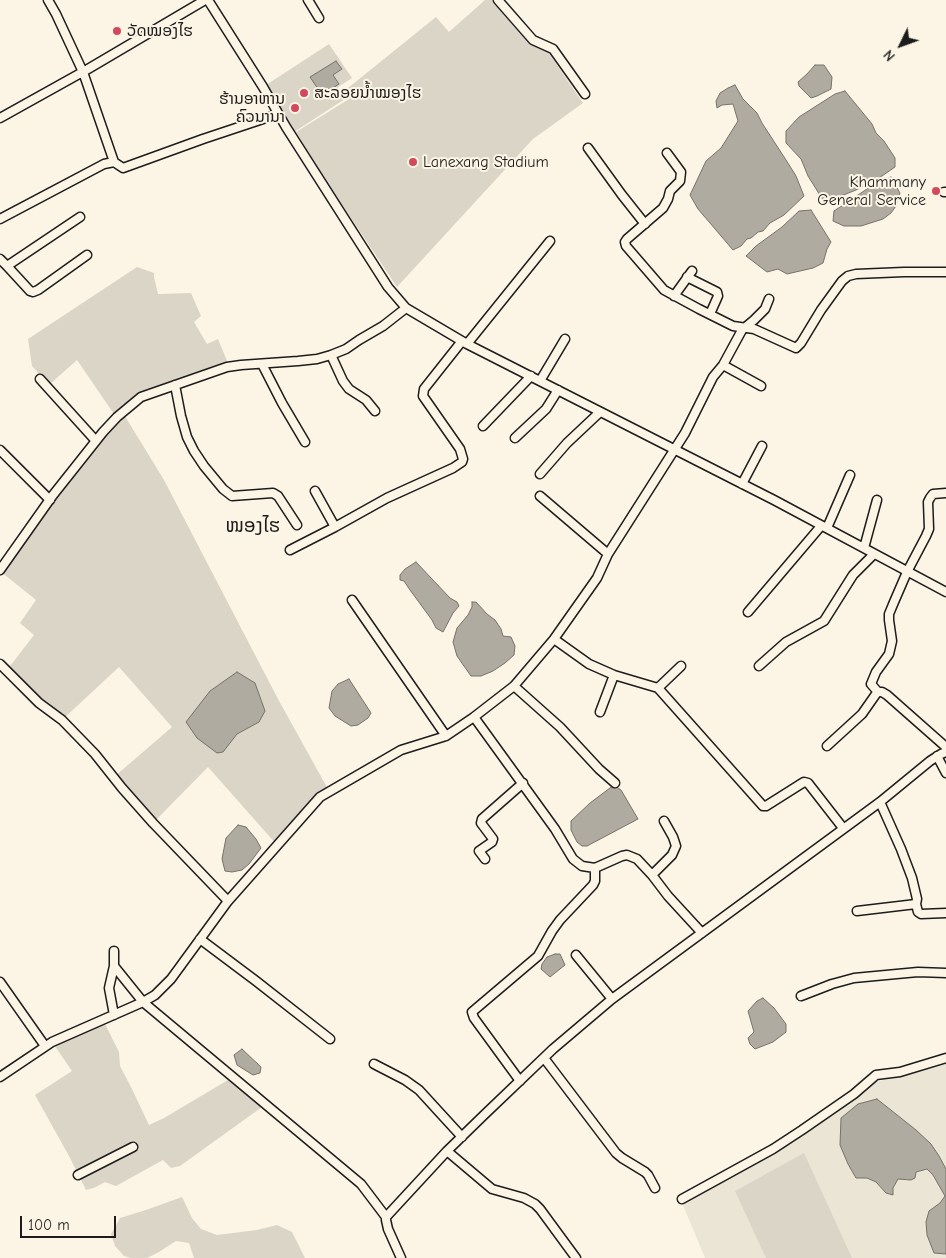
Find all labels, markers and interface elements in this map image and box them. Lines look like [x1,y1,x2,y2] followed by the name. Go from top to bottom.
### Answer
[876,20,926,70] north arrow
[127,21,193,41] place label: ວັດໝອງໄຮ
[111,25,123,37] marker: ວັດໝອງໄຮ
[880,46,899,64] text: N
[314,83,422,103] place label: ສະລອຍນ້ຳໝອງໄຮ
[298,87,310,99] marker: ສະລອຍນ້ຳໝອງໄຮ
[219,89,285,127] place label: ຮ້ານອາຫານ ຄົວນານາ
[289,102,301,114] marker: ຮ້ານອາຫານ ຄົວນານາ
[423,152,549,172] place label: Lanexang Stadium
[407,156,419,168] marker: Lanexang Stadium
[817,172,926,210] place label: Khammany General Service
[930,185,942,197] marker: Khammany General Service
[225,516,281,538] district label: ໜອງໄຮ
[22,1206,119,1238] scale bar
[28,1216,70,1234] text: 100 m

